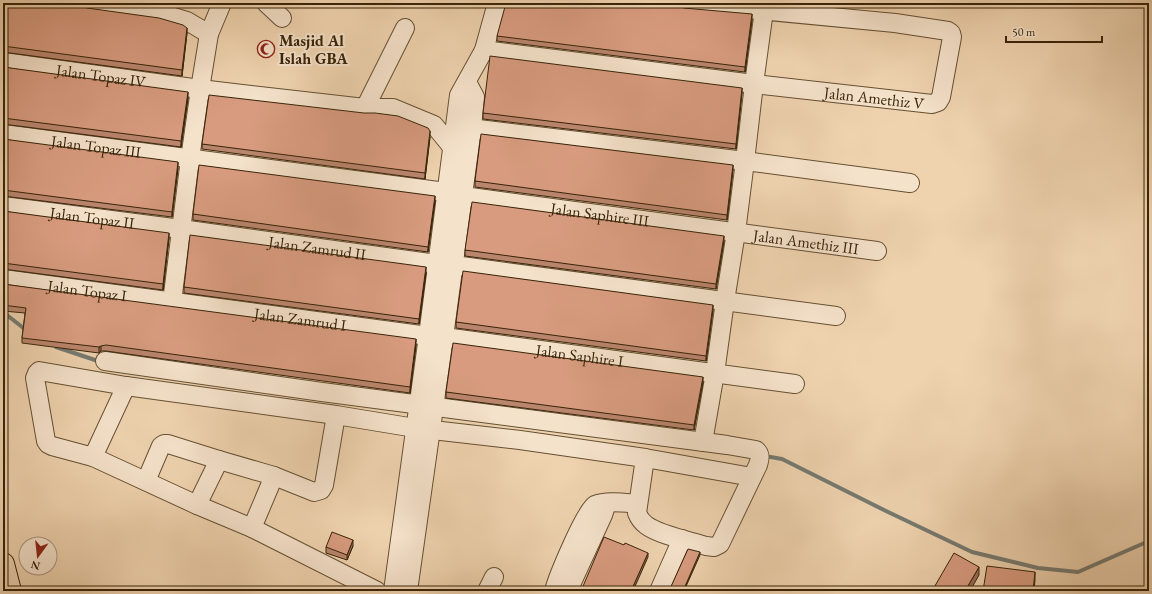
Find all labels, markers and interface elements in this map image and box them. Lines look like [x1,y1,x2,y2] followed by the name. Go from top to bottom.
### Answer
[1006,18,1102,44] scale bar
[1012,24,1036,40] text: 50 m
[279,30,348,69] place label: Masjid Al Islah GBA
[256,39,276,59] mosque icon: Masjid Al Islah GBA
[53,59,147,92] street label: Jalan Topaz IV
[821,81,926,114] street label: Jalan Amethiz V
[48,130,143,163] street label: Jalan Topaz III
[547,197,651,231] street label: Jalan Saphire III
[47,201,136,233] street label: Jalan Topaz II
[750,224,861,259] street label: Jalan Amethiz III
[265,230,368,265] street label: Jalan Zamrud II
[44,274,129,306] street label: Jalan Topaz I
[251,302,348,336] street label: Jalan Zamrud I
[533,339,625,372] street label: Jalan Saphire I
[18,536,58,576] north arrow
[29,558,42,574] text: N

